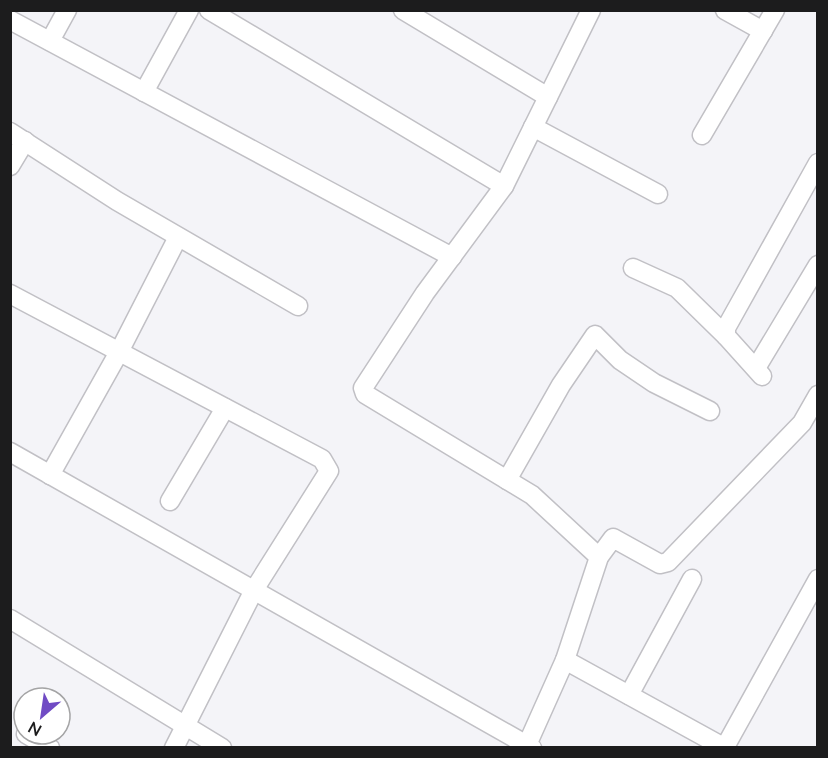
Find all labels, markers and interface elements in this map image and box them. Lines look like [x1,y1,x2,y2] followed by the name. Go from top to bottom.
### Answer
[12,686,72,746] north arrow
[24,718,44,741] text: N

